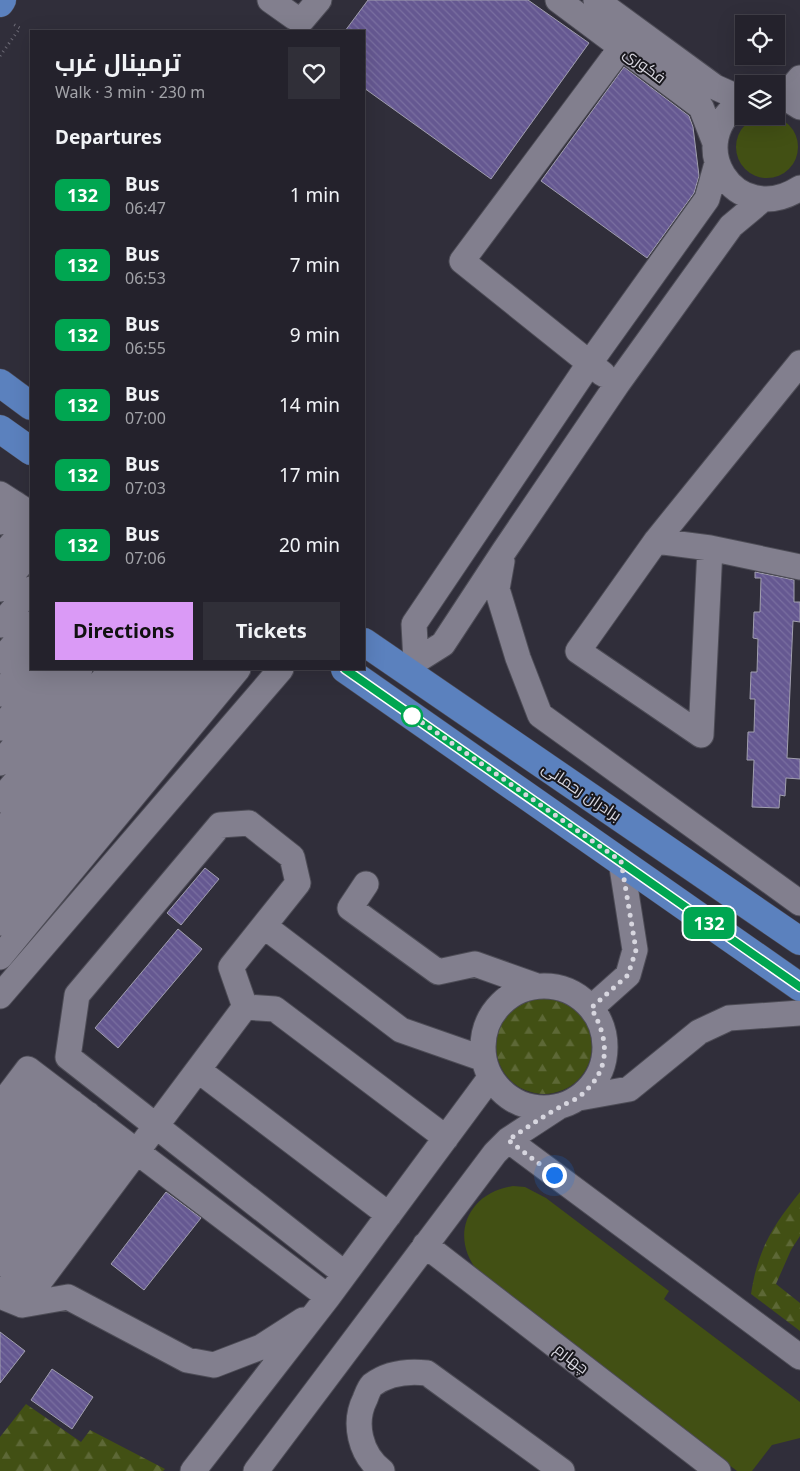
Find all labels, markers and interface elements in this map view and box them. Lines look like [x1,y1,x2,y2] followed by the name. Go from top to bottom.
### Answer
[735,15,785,125] map controls
[735,15,785,65] button: locate
[619,42,671,88] street label: فکوری
[55,45,180,78] text: ترمینال غرب
[288,47,340,99] button: heart
[735,75,785,125] button: layers
[55,81,205,103] text: Walk · 3 min · 230 m
[55,124,162,150] text: Departures
[125,171,160,197] text: Bus
[290,182,340,208] text: 1 min
[67,183,98,207] text: 132
[125,197,166,219] text: 06:47
[125,241,160,267] text: Bus
[290,252,340,278] text: 7 min
[67,253,98,277] text: 132
[125,267,166,289] text: 06:53
[125,311,160,337] text: Bus
[290,322,340,348] text: 9 min
[67,323,98,347] text: 132
[125,337,166,359] text: 06:55
[125,381,160,407] text: Bus
[279,392,340,418] text: 14 min
[67,393,98,417] text: 132
[125,407,166,429] text: 07:00
[125,451,160,477] text: Bus
[279,462,340,488] text: 17 min
[67,463,98,487] text: 132
[125,477,166,499] text: 07:03
[125,521,160,547] text: Bus
[279,532,340,558] text: 20 min
[67,533,98,557] text: 132
[125,547,166,569] text: 07:06
[55,602,193,660] button: Directions
[203,602,340,660] button: Tickets
[401,705,423,727] unlabelled marker
[538,756,626,826] street label: برادران رحمانی
[680,907,738,939] line badge: 132
[694,911,724,935] text: 132
[542,1163,567,1188] your location
[549,1338,594,1379] street label: چهارم

